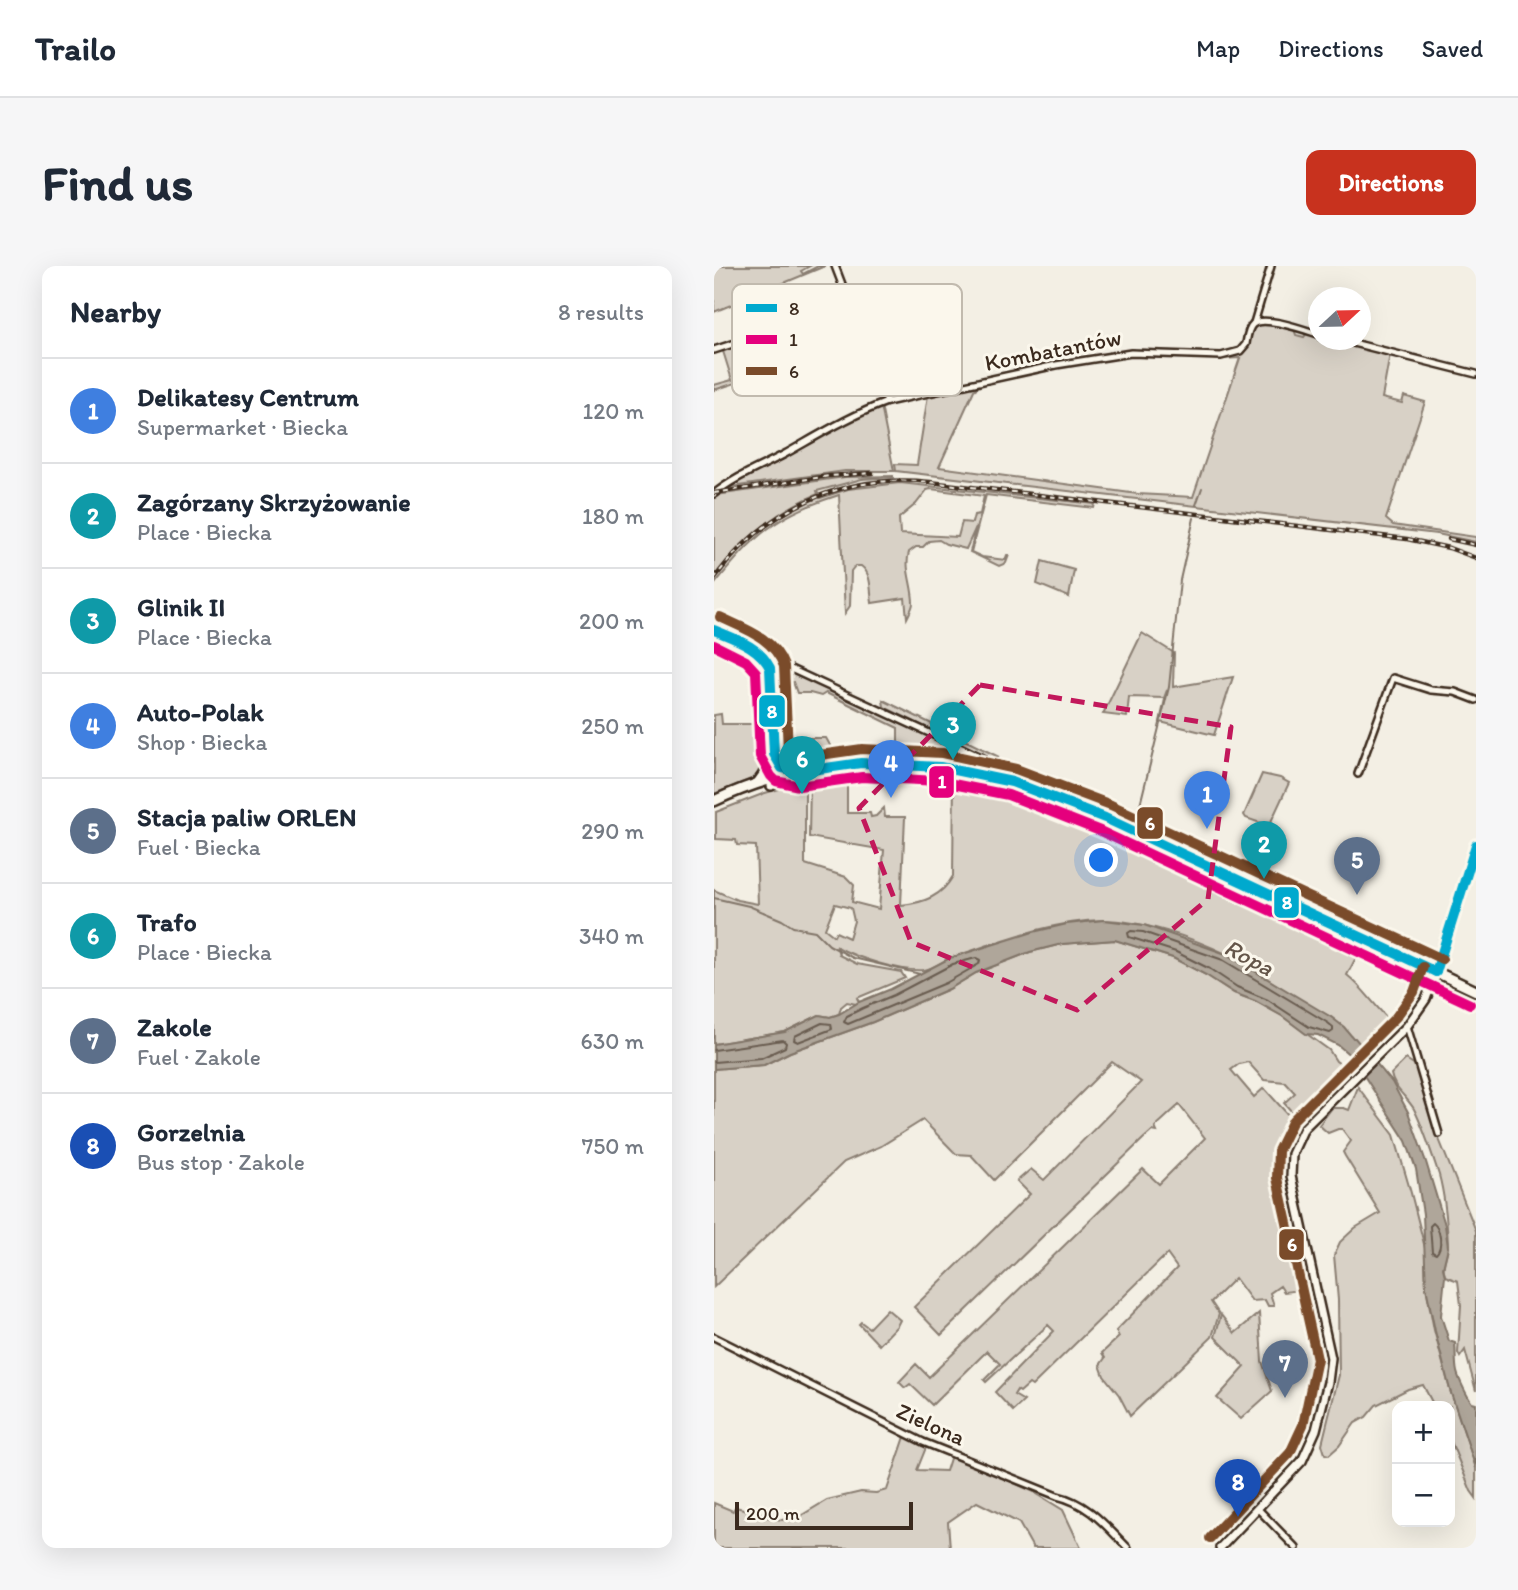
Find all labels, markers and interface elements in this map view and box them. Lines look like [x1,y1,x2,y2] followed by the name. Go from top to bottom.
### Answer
[35,29,116,68] text: Trailo
[1196,34,1240,63] text: Map
[1278,34,1384,63] text: Directions
[1422,34,1483,63] text: Saved
[1306,150,1476,215] button: Directions
[42,153,193,212] text: Find us
[732,284,962,396] legend
[1308,287,1371,350] north arrow
[70,293,161,330] text: Nearby
[789,297,799,320] text: 8
[558,298,644,326] text: 8 results
[982,323,1124,377] street label: Kombatantów
[789,328,798,351] text: 1
[789,360,799,383] text: 6
[137,381,359,413] text: Delikatesy Centrum
[88,397,98,425] text: 1
[583,397,644,425] text: 120 m
[137,413,348,441] text: Supermarket · Biecka
[137,486,411,518] text: Zagórzany Skrzyżowanie
[87,502,99,530] text: 2
[582,502,644,530] text: 180 m
[137,518,272,546] text: Place · Biecka
[137,591,225,623] text: Glinik II
[87,607,99,635] text: 3
[579,607,644,635] text: 200 m
[137,623,272,651] text: Place · Biecka
[758,694,786,728] line badge: 8
[137,696,264,728] text: Auto-Polak
[767,700,778,723] text: 8
[930,702,976,760] pin: 3
[86,712,100,740] text: 4
[581,712,644,740] text: 250 m
[137,728,267,756] text: Shop · Biecka
[779,736,825,794] pin: 6
[868,740,914,798] pin: 4
[928,765,955,799] line badge: 1
[938,770,947,793] text: 1
[1184,771,1230,829] pin: 1
[137,801,356,833] text: Stacja paliw ORLEN
[1136,806,1164,840] line badge: 6
[1145,812,1155,835] text: 6
[87,817,99,845] text: 5
[581,817,644,845] text: 290 m
[1241,821,1287,879] pin: 2
[137,833,261,861] text: Fuel · Biecka
[1334,837,1380,895] pin: 5
[1084,843,1118,877] your location
[1273,886,1300,919] line badge: 8
[1282,891,1293,914] text: 8
[137,906,197,938] text: Trafo
[87,922,99,950] text: 6
[579,922,644,950] text: 340 m
[1220,932,1279,982] water label: Ropa
[137,938,272,966] text: Place · Biecka
[137,1011,212,1043] text: Zakole
[87,1027,99,1055] text: 7
[581,1027,644,1055] text: 630 m
[137,1043,261,1071] text: Fuel · Zakole
[137,1116,245,1148] text: Gorzelnia
[87,1132,99,1160] text: 8
[582,1132,644,1160] text: 750 m
[137,1148,305,1176] text: Bus stop · Zakole
[1278,1228,1305,1261] line badge: 6
[1287,1233,1297,1256] text: 6
[1262,1340,1308,1398] pin: 7
[892,1396,970,1452] street label: Zielona
[1392,1401,1455,1527] map controls
[1392,1401,1455,1464] button: +
[1215,1459,1261,1517] pin: 8
[1392,1464,1455,1527] button: −
[735,1499,914,1531] scale bar
[746,1502,800,1525] text: 200 m

